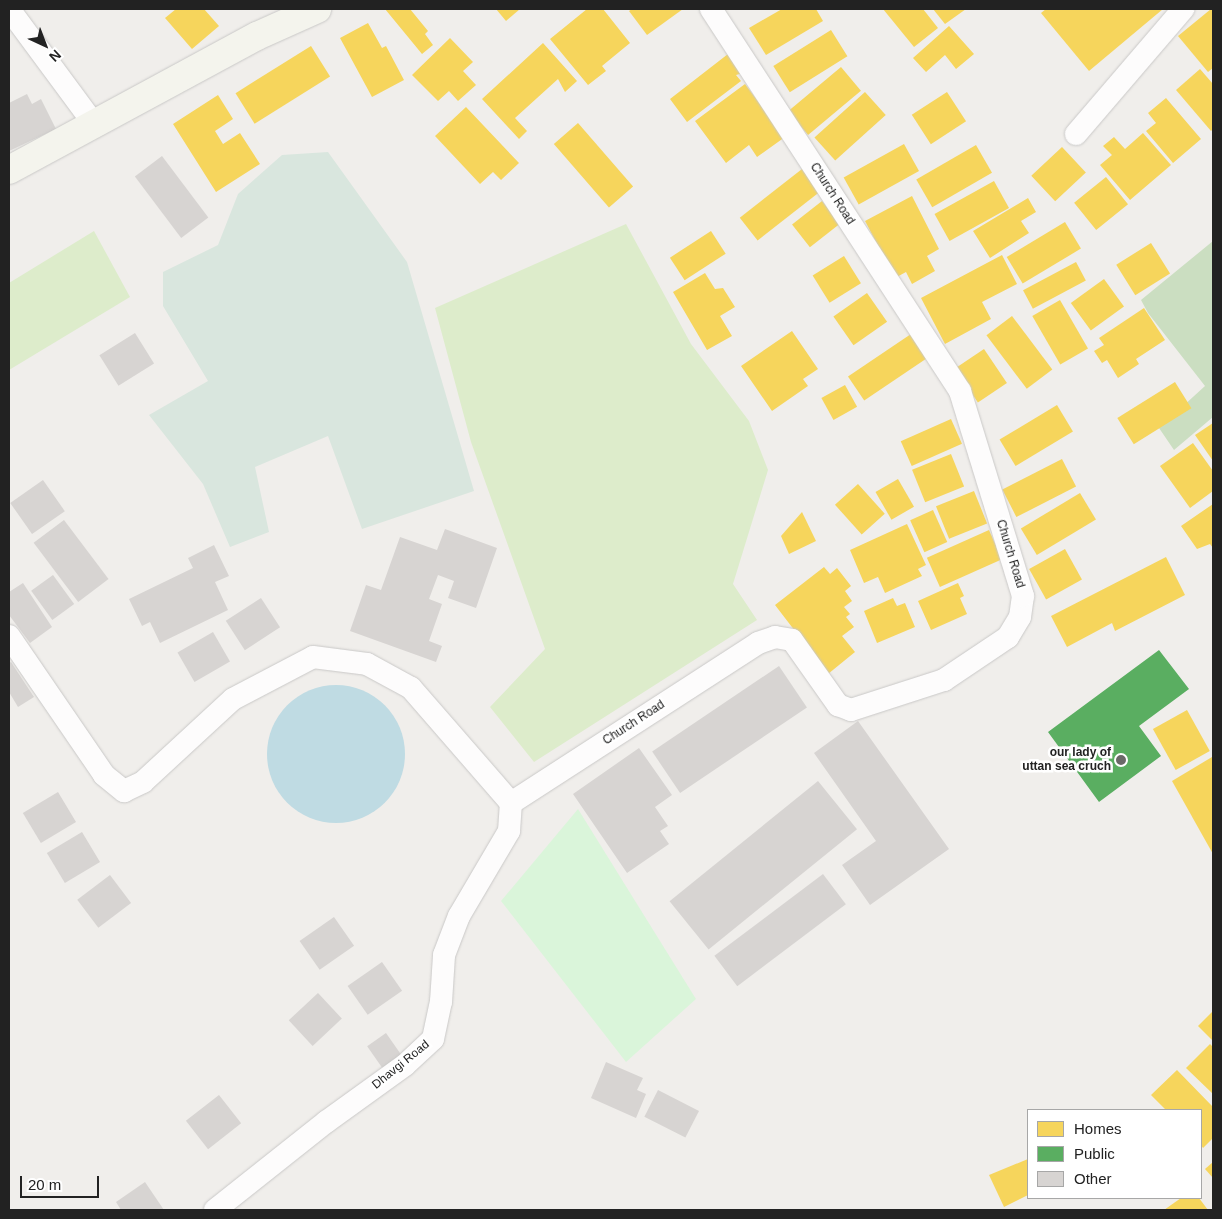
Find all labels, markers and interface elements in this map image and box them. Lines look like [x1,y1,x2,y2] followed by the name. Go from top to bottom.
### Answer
[20,20,70,70] north arrow
[46,47,64,65] text: N
[807,160,857,228] street label: Church Road
[993,518,1027,590] street label: Church Road
[600,698,668,748] street label: Church Road
[1022,746,1111,774] place label: our lady of uttan sea cruch
[1115,754,1127,766] marker: our lady of uttan sea cruch
[370,1038,432,1092] street label: Dhavgi Road
[1027,1109,1202,1199] legend
[1074,1120,1122,1137] text: Homes
[1074,1145,1115,1162] text: Public
[22,1166,101,1198] scale bar
[1074,1170,1112,1187] text: Other
[28,1176,61,1193] text: 20 m

